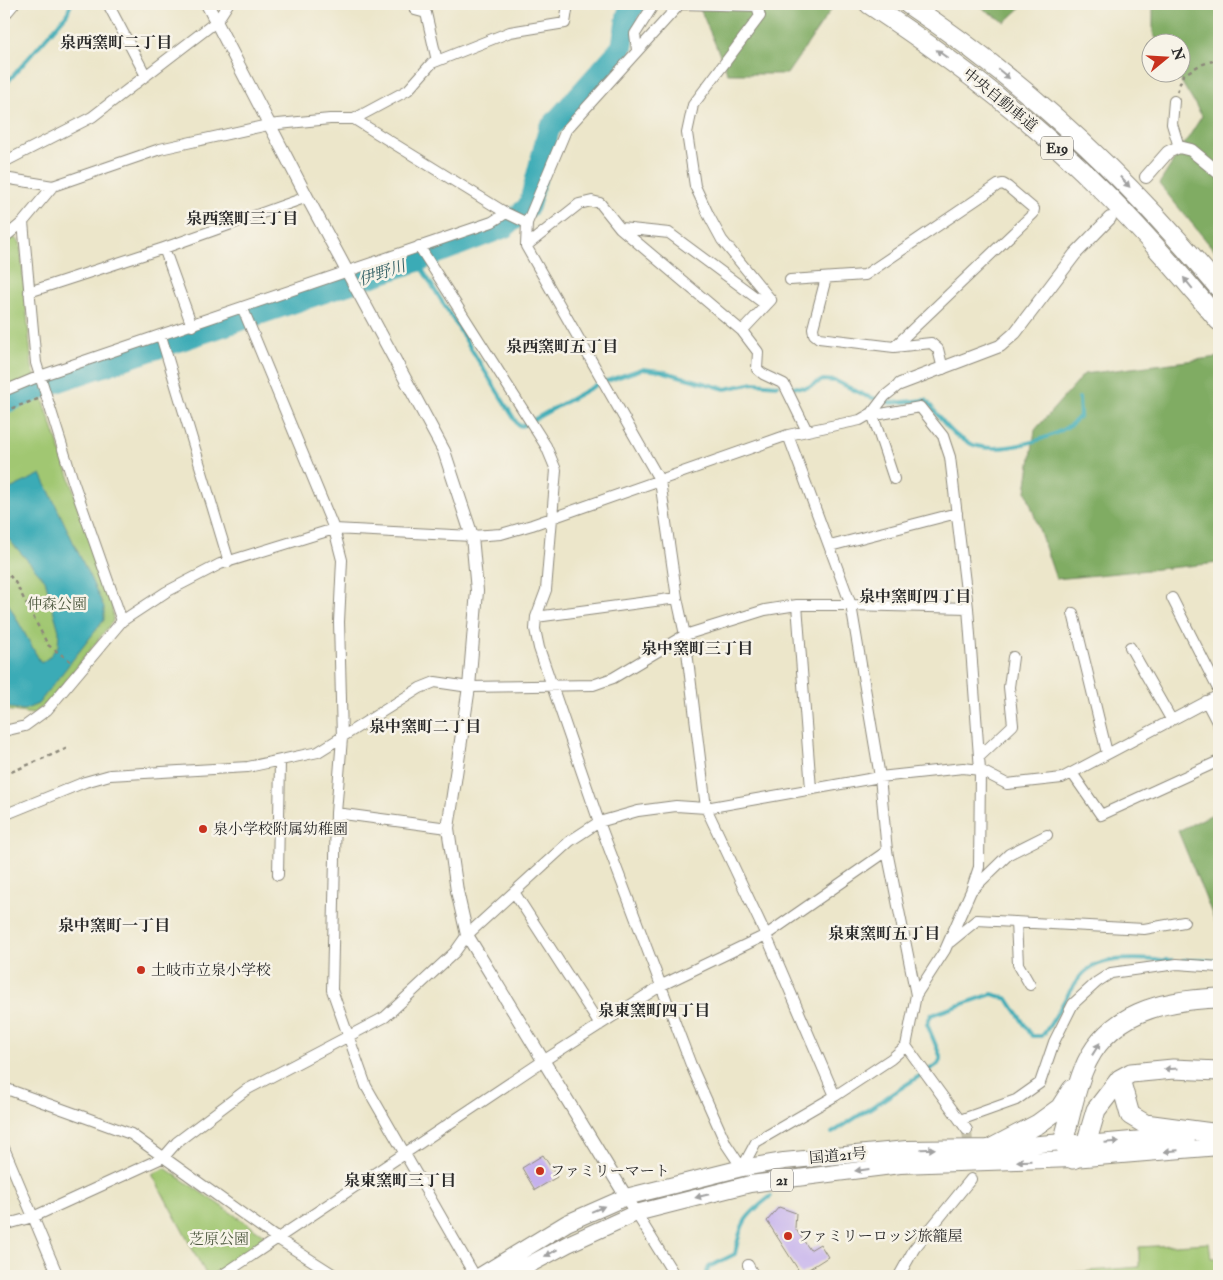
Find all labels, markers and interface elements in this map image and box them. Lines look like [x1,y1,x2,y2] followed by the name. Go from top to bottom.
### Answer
[1140,32,1190,82] north arrow
[60,33,172,53] district label: 泉西窯町二丁目
[1168,45,1188,63] text: N
[935,49,949,59] one-way arrow
[959,64,1041,136] street label: 中央自動車道
[997,68,1010,79] one-way arrow
[1041,136,1073,160] road number: E19
[1119,175,1131,187] one-way arrow
[186,209,298,229] district label: 泉西窯町三丁目
[356,255,410,290] water label: 伊野川
[1183,277,1194,290] one-way arrow
[506,337,618,357] district label: 泉西窯町五丁目
[859,587,971,607] district label: 泉中窯町四丁目
[27,595,87,614] park label: 仲森公園
[641,639,753,659] district label: 泉中窯町三丁目
[369,717,481,737] district label: 泉中窯町二丁目
[213,820,348,839] place label: 泉小学校附属幼稚園
[197,823,209,835] marker: 泉小学校附属幼稚園
[58,916,170,936] district label: 泉中窯町一丁目
[828,924,940,944] district label: 泉東窯町五丁目
[151,961,271,980] place label: 土岐市立泉小学校
[135,964,147,976] marker: 土岐市立泉小学校
[598,1001,710,1021] district label: 泉東窯町四丁目
[1091,1043,1100,1056] one-way arrow
[1162,1066,1178,1074] one-way arrow
[1104,1138,1120,1146] one-way arrow
[808,1144,868,1168] street label: 国道21号
[920,1145,936,1153] one-way arrow
[1162,1148,1178,1156] one-way arrow
[1016,1157,1032,1165] one-way arrow
[550,1162,670,1181] place label: ファミリーマート
[534,1165,546,1177] marker: ファミリーマート
[854,1166,870,1174] one-way arrow
[771,1168,793,1192] road number: 21
[344,1171,456,1191] district label: 泉東窯町三丁目
[694,1192,709,1200] one-way arrow
[591,1205,605,1213] one-way arrow
[798,1227,962,1246] place label: ファミリーロッジ旅籠屋
[189,1230,249,1249] park label: 芝原公園
[782,1230,794,1242] marker: ファミリーロッジ旅籠屋
[543,1249,558,1257] one-way arrow

